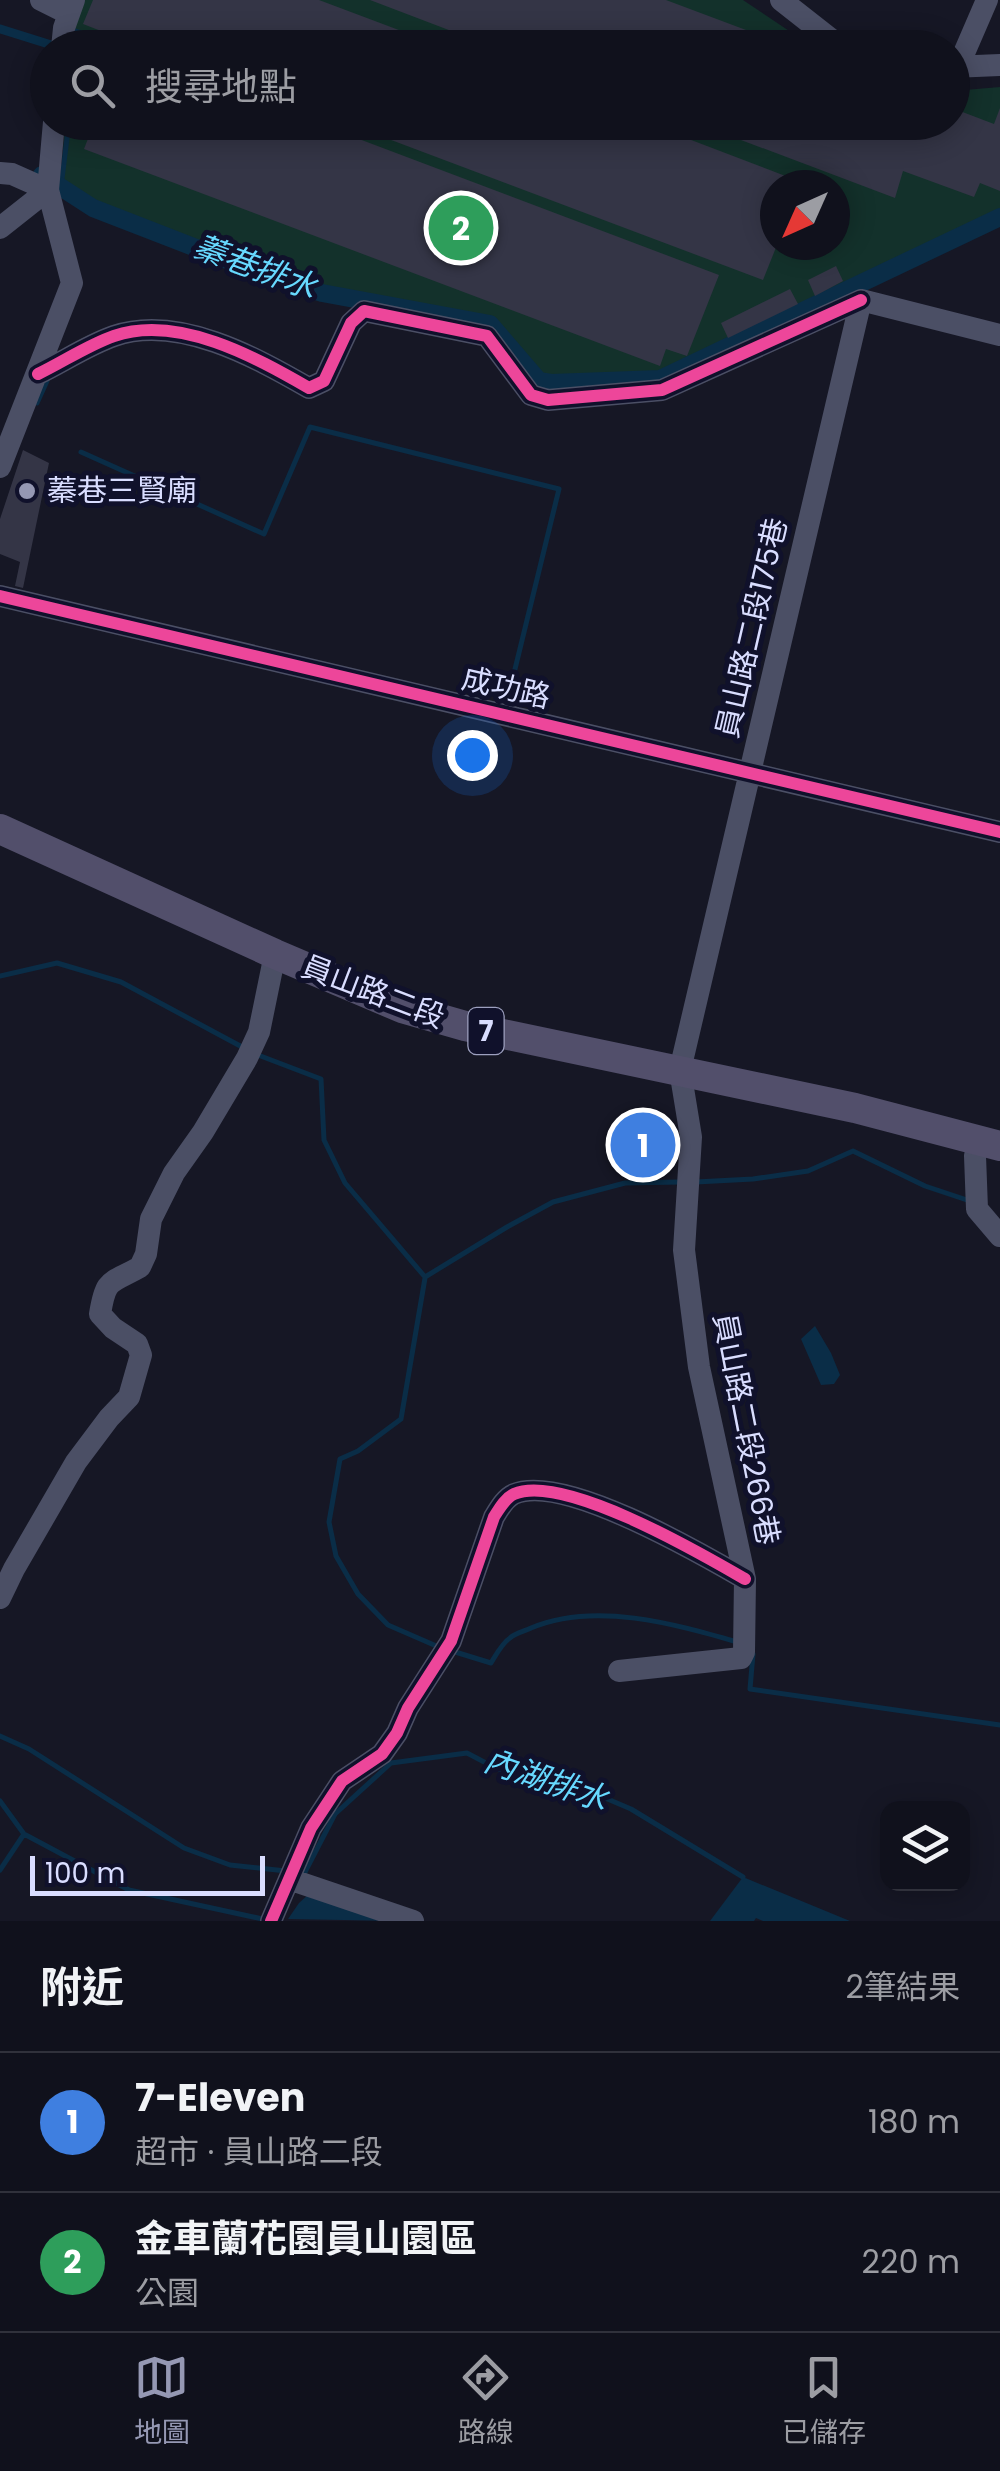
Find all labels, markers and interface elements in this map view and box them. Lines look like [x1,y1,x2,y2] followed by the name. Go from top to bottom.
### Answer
[30,30,970,140] search box
[65,58,120,113] icon: search
[145,60,297,113] text: 搜尋地點
[760,170,850,260] north arrow
[428,190,494,266] pin: 2
[187,223,325,310] water label: 蓁巷排水
[47,469,197,512] place label: 蓁巷三賢廟
[16,480,38,502] marker: 蓁巷三賢廟
[705,514,798,742] street label: 員山路二段175巷
[457,656,555,719] street label: 成功路
[447,730,498,781] your location
[295,945,451,1038] street label: 員山路二段
[468,1008,504,1054] road number: 7
[610,1108,676,1182] pin: 1
[703,1309,790,1549] street label: 員山路二段266巷
[478,1737,616,1822] water label: 內湖排水
[880,1801,970,1891] map controls
[880,1801,970,1891] button: layers
[30,1851,265,1896] scale bar
[45,1854,125,1893] text: 100 m
[40,1958,124,2017] text: 附近
[846,1964,960,2009] text: 2筆結果
[135,2071,305,2124] text: 7-Eleven
[66,2099,79,2144] text: 1
[868,2099,960,2144] text: 180 m
[135,2129,383,2174] text: 超市 · 員山路二段
[135,2212,477,2265] text: 金車蘭花園員山園區
[63,2239,82,2284] text: 2
[862,2239,960,2284] text: 220 m
[135,2270,199,2315] text: 公園
[134,2350,190,2454] tab: 地圖
[458,2350,514,2454] tab: 路線
[782,2350,866,2454] tab: 已儲存

